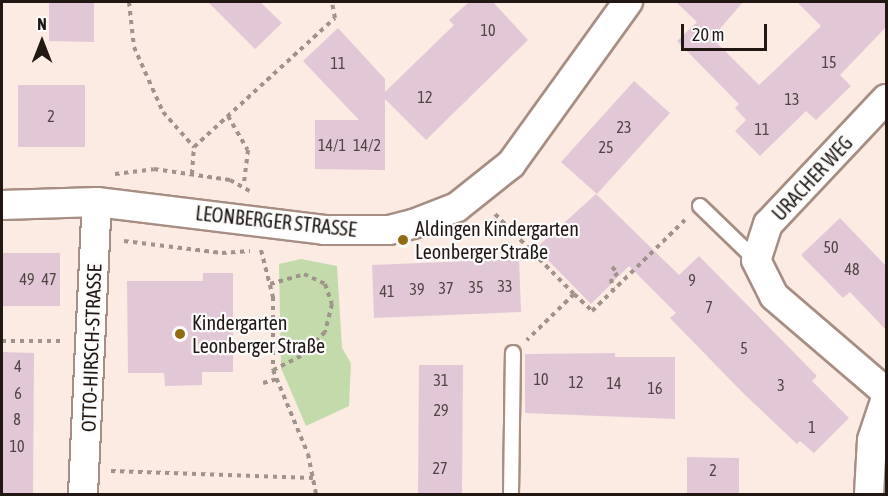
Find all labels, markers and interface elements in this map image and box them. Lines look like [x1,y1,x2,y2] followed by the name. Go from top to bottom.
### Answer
[12,12,72,72] north arrow
[684,12,770,50] scale bar
[37,15,47,33] text: N
[480,20,496,40] house number: 10
[692,24,724,45] text: 20 m
[821,52,837,72] house number: 15
[330,53,346,73] house number: 11
[417,87,433,107] house number: 12
[784,89,800,109] house number: 13
[47,106,55,126] house number: 2
[616,117,632,137] house number: 23
[754,119,770,139] house number: 11
[767,131,857,225] street label: URACHER WEG
[318,135,346,155] house number: 14/1
[353,135,381,155] house number: 14/2
[598,137,614,157] house number: 25
[194,201,358,241] street label: LEONBERGER STRASSE
[415,216,579,263] place label: Aldingen Kindergarten Leonberger Straße
[396,233,410,247] marker: Aldingen Kindergarten Leonberger Straße
[823,237,839,257] house number: 50
[844,259,860,279] house number: 48
[76,264,106,432] street label: OTTO-HIRSCH-STRASSE
[19,269,35,289] house number: 49
[41,269,57,289] house number: 47
[688,270,696,290] house number: 9
[497,276,513,296] house number: 33
[468,277,484,297] house number: 35
[438,278,454,298] house number: 37
[409,279,425,299] house number: 39
[379,281,395,301] house number: 41
[705,297,713,317] house number: 7
[192,310,325,357] place label: Kindergarten Leonberger Straße
[173,327,187,341] marker: Kindergarten Leonberger Straße
[740,338,748,358] house number: 5
[14,356,22,376] house number: 4
[533,369,549,389] house number: 10
[433,370,449,390] house number: 31
[568,372,584,392] house number: 12
[606,373,622,393] house number: 14
[777,375,785,395] house number: 3
[647,378,663,398] house number: 16
[14,383,22,403] house number: 6
[433,400,449,420] house number: 29
[13,409,21,429] house number: 8
[808,417,816,437] house number: 1
[9,436,25,456] house number: 10
[432,458,448,478] house number: 27
[709,460,717,480] house number: 2

